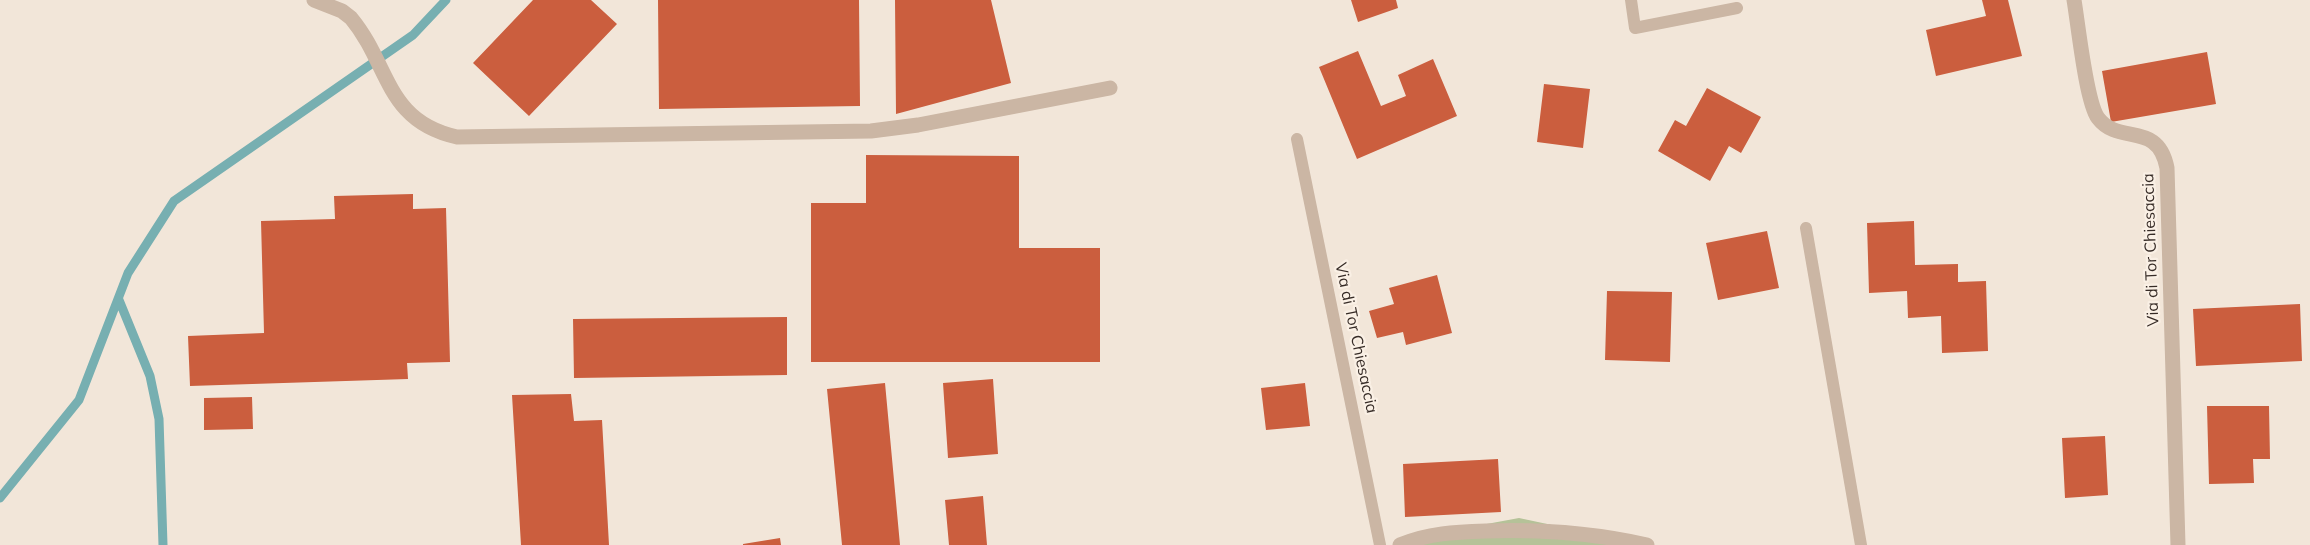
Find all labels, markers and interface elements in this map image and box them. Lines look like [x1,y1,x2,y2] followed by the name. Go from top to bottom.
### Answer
[2139,173,2163,327] street label: Via di Tor Chiesaccia
[1331,261,1381,415] street label: Via di Tor Chiesaccia

